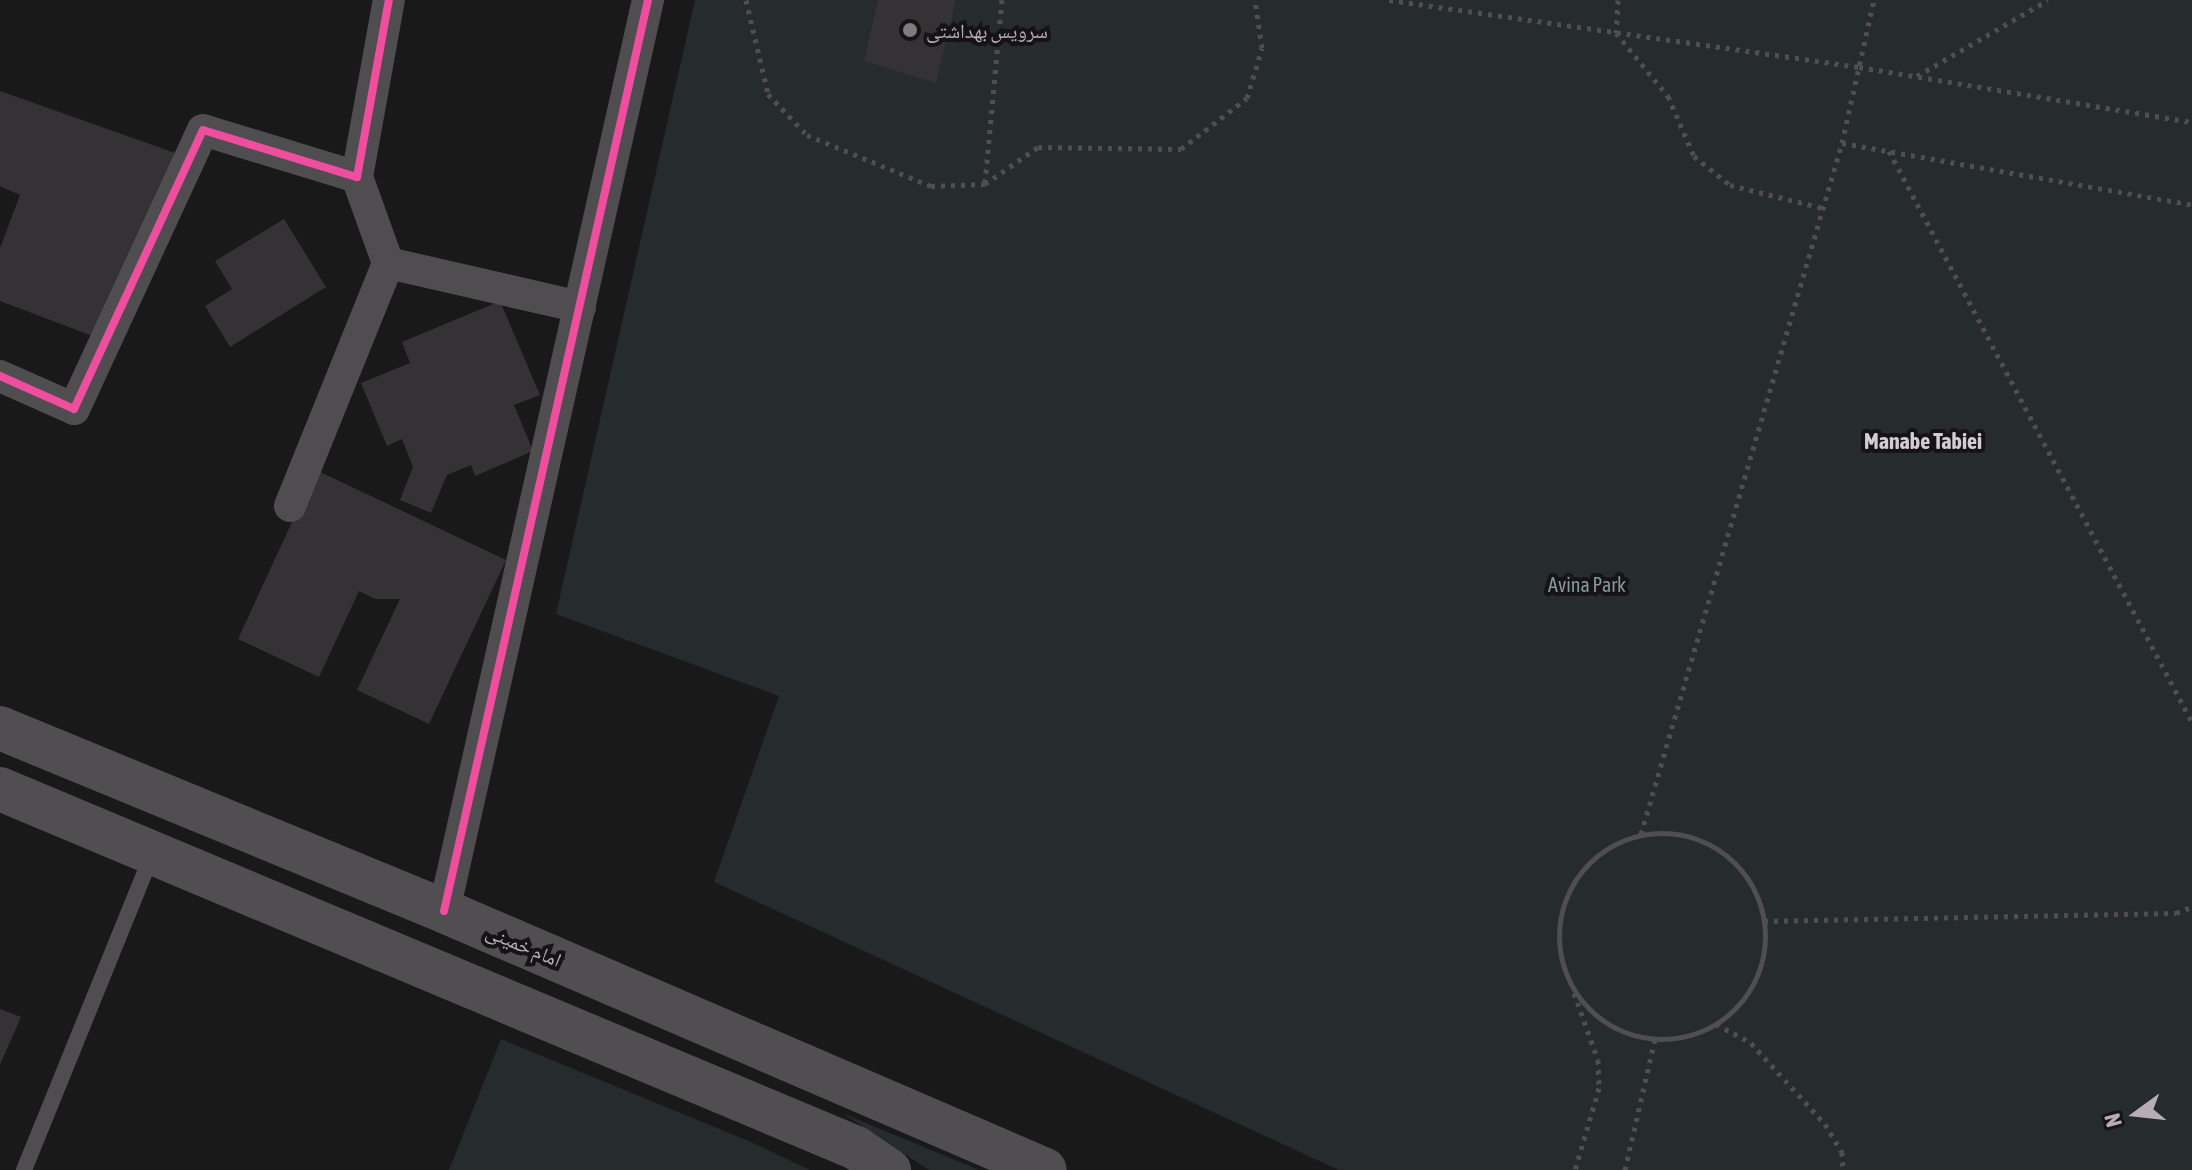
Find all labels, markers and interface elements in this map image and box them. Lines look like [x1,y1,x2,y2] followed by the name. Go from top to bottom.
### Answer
[926,18,1048,42] place label: سرویس بهداشتی
[901,21,919,39] marker: سرویس بهداشتی
[1864,429,1982,455] district label: Manabe Tabiei
[1548,572,1626,596] park label: Avina Park
[483,918,565,972] street label: امام خمینی
[2096,1074,2176,1154] north arrow
[2099,1111,2127,1130] text: N

